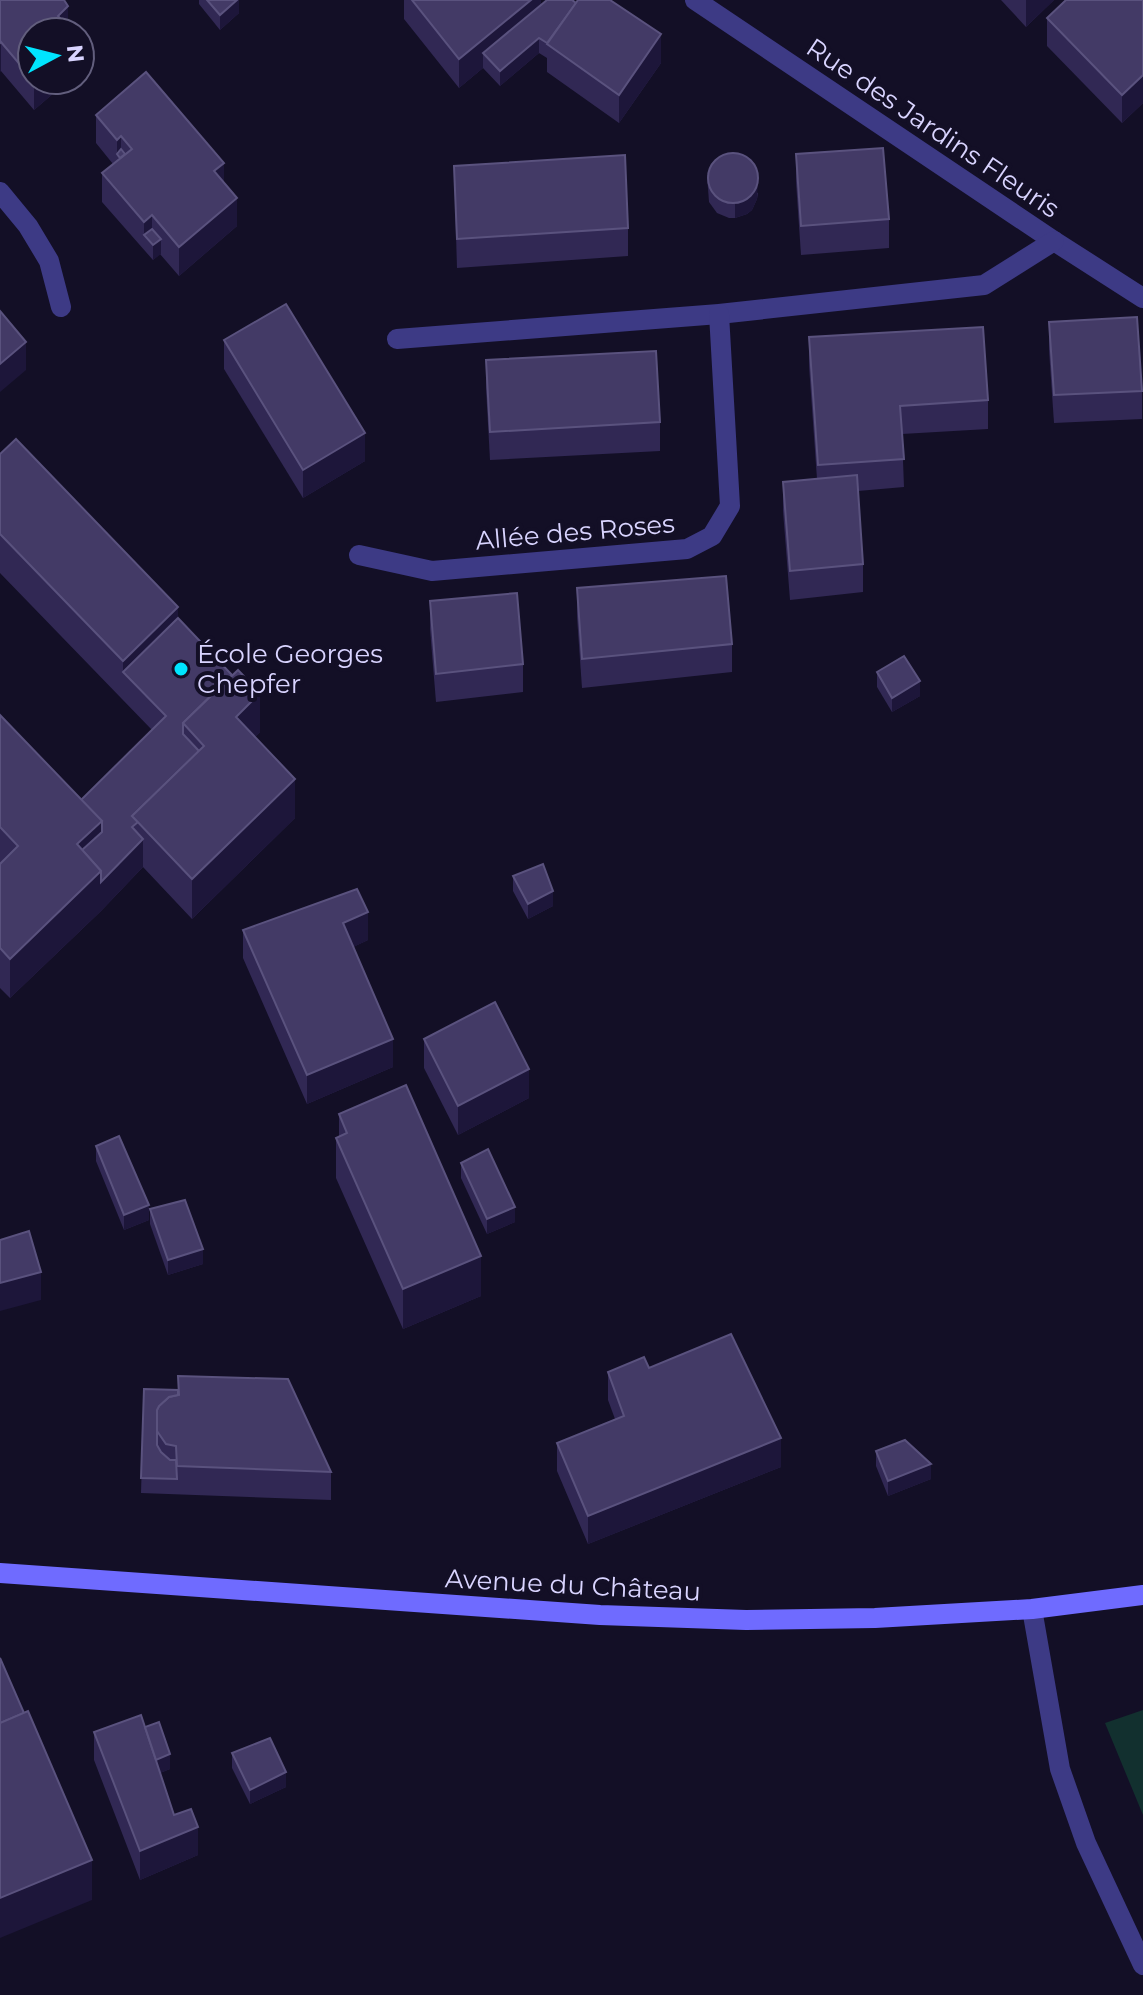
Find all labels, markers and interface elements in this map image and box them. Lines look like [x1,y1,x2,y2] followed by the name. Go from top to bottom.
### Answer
[16,16,96,96] north arrow
[800,31,1066,225] street label: Rue des Jardins Fleuris
[61,43,90,64] text: N
[474,507,676,557] street label: Allée des Roses
[197,638,383,700] place label: École Georges Chepfer
[172,660,190,678] marker: École Georges Chepfer
[444,1562,702,1608] street label: Avenue du Château

